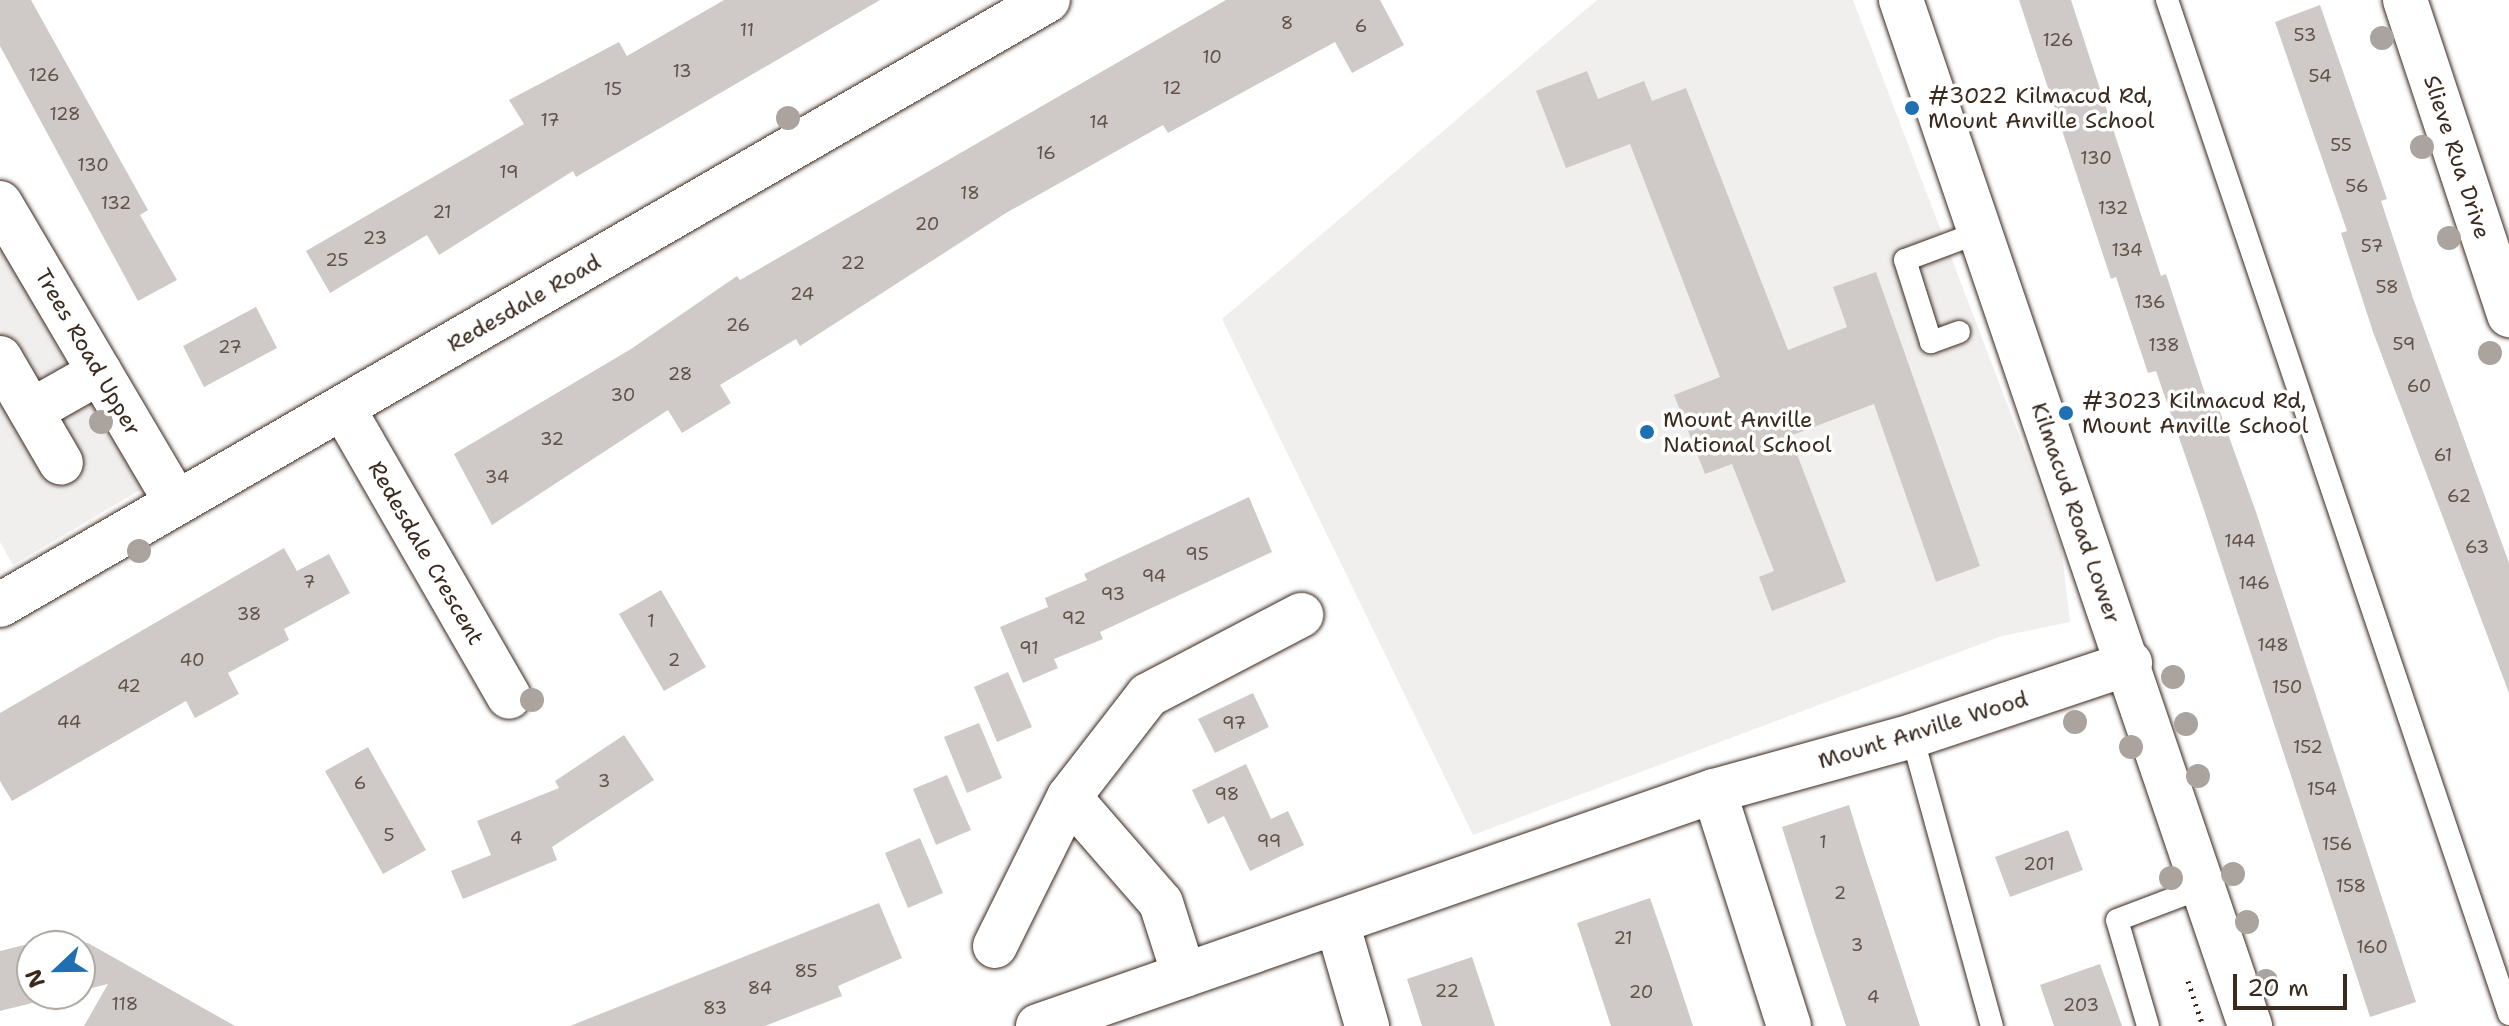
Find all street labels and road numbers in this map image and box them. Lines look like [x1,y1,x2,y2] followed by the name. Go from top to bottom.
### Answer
[2418,72,2496,242] street label: Slieve Rua Drive
[443,248,605,358] street label: Redesdale Road
[30,264,146,440] street label: Trees Road Upper
[2026,399,2126,627] street label: Kilmacud Road Lower
[363,457,489,649] street label: Redesdale Crescent
[1815,686,2031,774] street label: Mount Anville Wood

